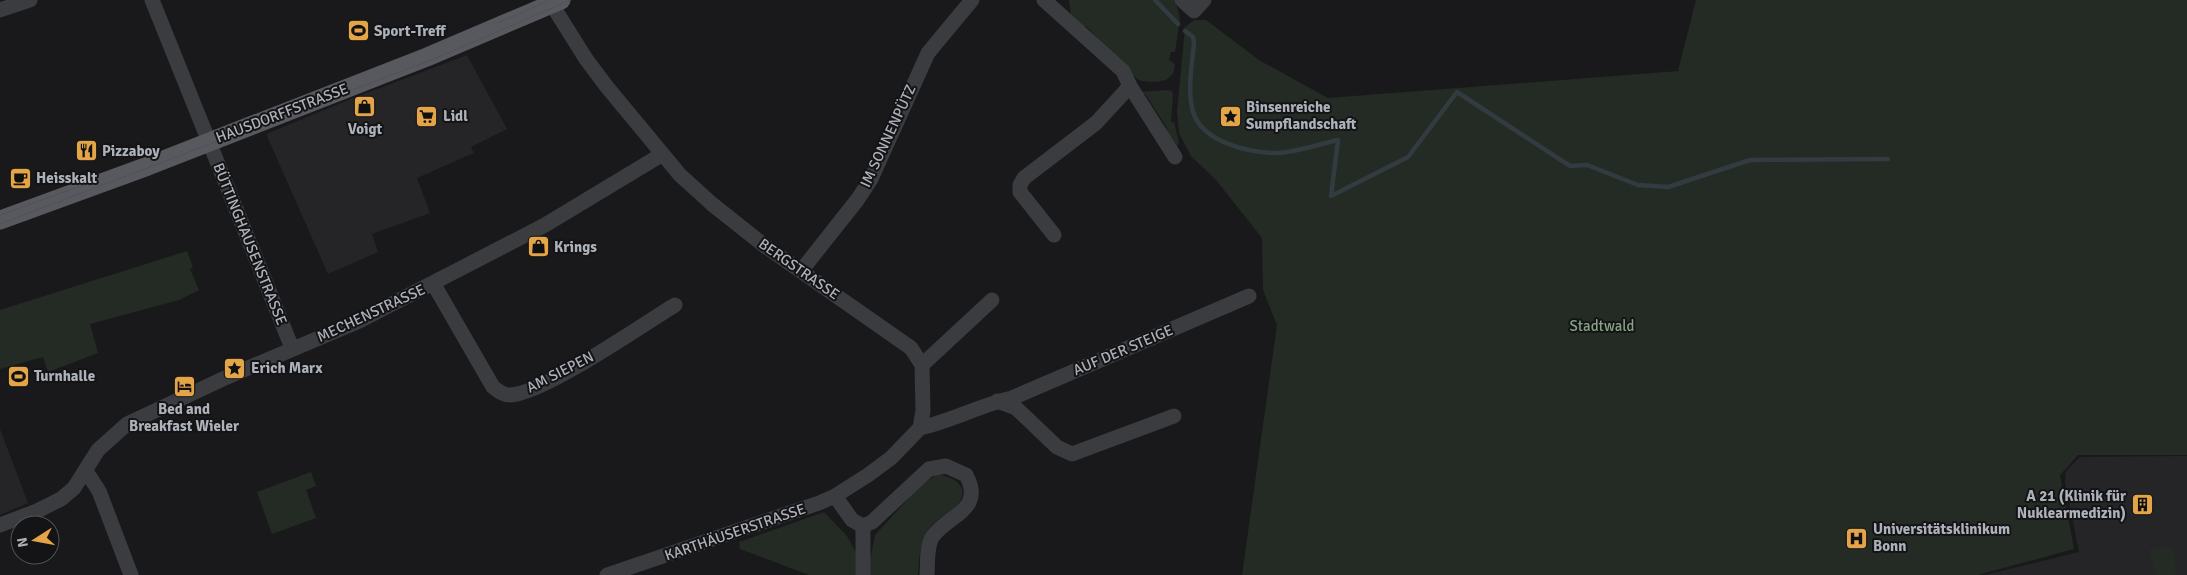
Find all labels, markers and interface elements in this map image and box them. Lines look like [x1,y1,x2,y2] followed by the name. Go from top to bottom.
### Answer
[346,19,370,43] sports icon: Sport-Treff
[374,22,447,40] place label: Sport-Treff
[213,79,351,147] street label: HAUSDORFFSTRASSE
[856,82,920,190] street label: IM SONNENPÜTZ
[353,94,377,118] shop icon: Voigt
[1246,98,1357,133] place label: Binsenreiche Sumpflandschaft
[415,104,439,128] supermarket icon: Lidl
[1218,104,1242,128] place icon: Binsenreiche Sumpflandschaft
[443,107,468,125] place label: Lidl
[348,120,383,138] place label: Voigt
[74,139,98,163] restaurant icon: Pizzaboy
[102,142,160,160] place label: Pizzaboy
[209,160,291,328] street label: BÜTTINGHAUSENSTRASSE
[8,166,32,190] cafe icon: Heisskalt
[36,169,98,187] place label: Heisskalt
[755,234,843,304] street label: BERGSTRASSE
[526,235,550,259] shop icon: Krings
[554,238,597,256] place label: Krings
[314,280,428,346] street label: MECHENSTRASSE
[1570,317,1635,335] park label: Stadtwald
[1070,321,1176,379] street label: AUF DER STEIGE
[523,347,597,397] street label: AM SIEPEN
[223,356,247,380] place icon: Erich Marx
[251,359,323,377] place label: Erich Marx
[6,364,30,388] sports icon: Turnhalle
[34,367,95,385] place label: Turnhalle
[172,374,196,398] hotel icon: Bed and Breakfast Wieler
[129,400,239,435] place label: Bed and Breakfast Wieler
[2017,487,2126,522] place label: A 21 (Klinik für Nuklearmedizin)
[2130,493,2154,517] building icon: A 21 (Klinik für Nuklearmedizin)
[662,499,808,565] street label: KARTHÄUSERSTRASSE
[10,515,60,565] north arrow
[1873,520,2010,555] place label: Universitätsklinikum Bonn
[1845,526,1869,550] hospital icon: Universitätsklinikum Bonn
[13,536,32,549] text: N

